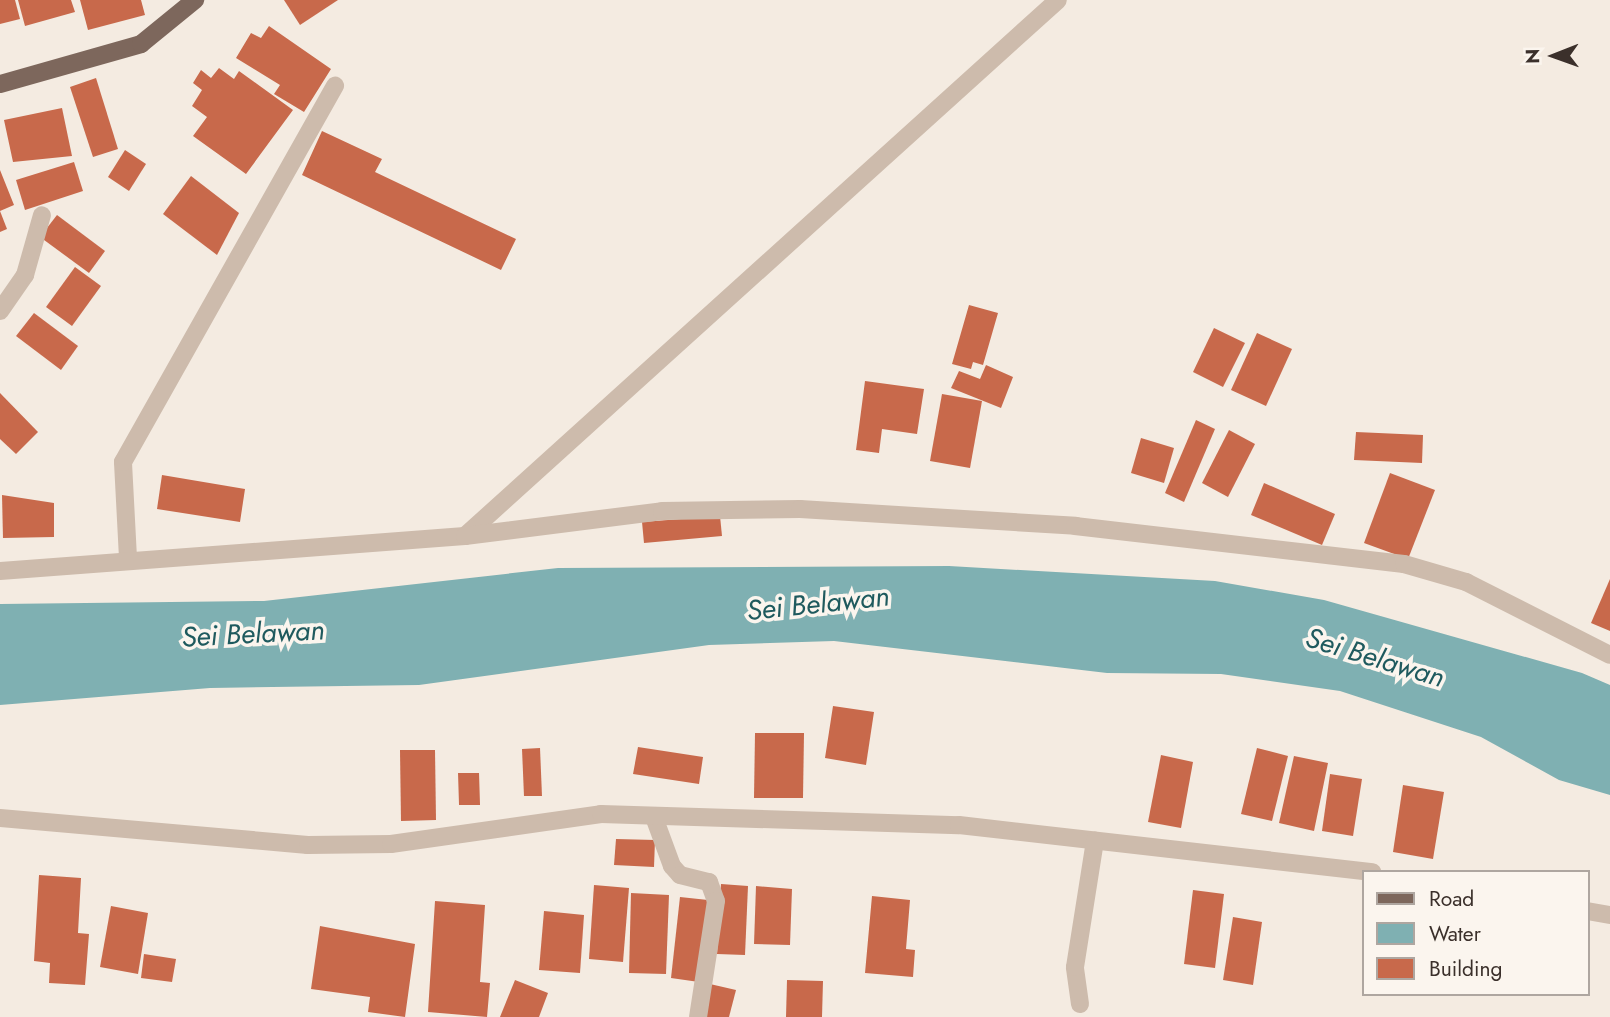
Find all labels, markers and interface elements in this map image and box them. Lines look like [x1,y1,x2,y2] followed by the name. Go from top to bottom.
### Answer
[1519,21,1589,91] north arrow
[1519,49,1546,64] text: N
[745,580,891,628] water label: Sei Belawan
[181,613,325,655] water label: Sei Belawan
[1302,621,1448,695] water label: Sei Belawan
[1362,870,1589,996] legend
[1429,884,1474,914] text: Road
[1429,919,1481,949] text: Water
[1429,954,1502,984] text: Building

